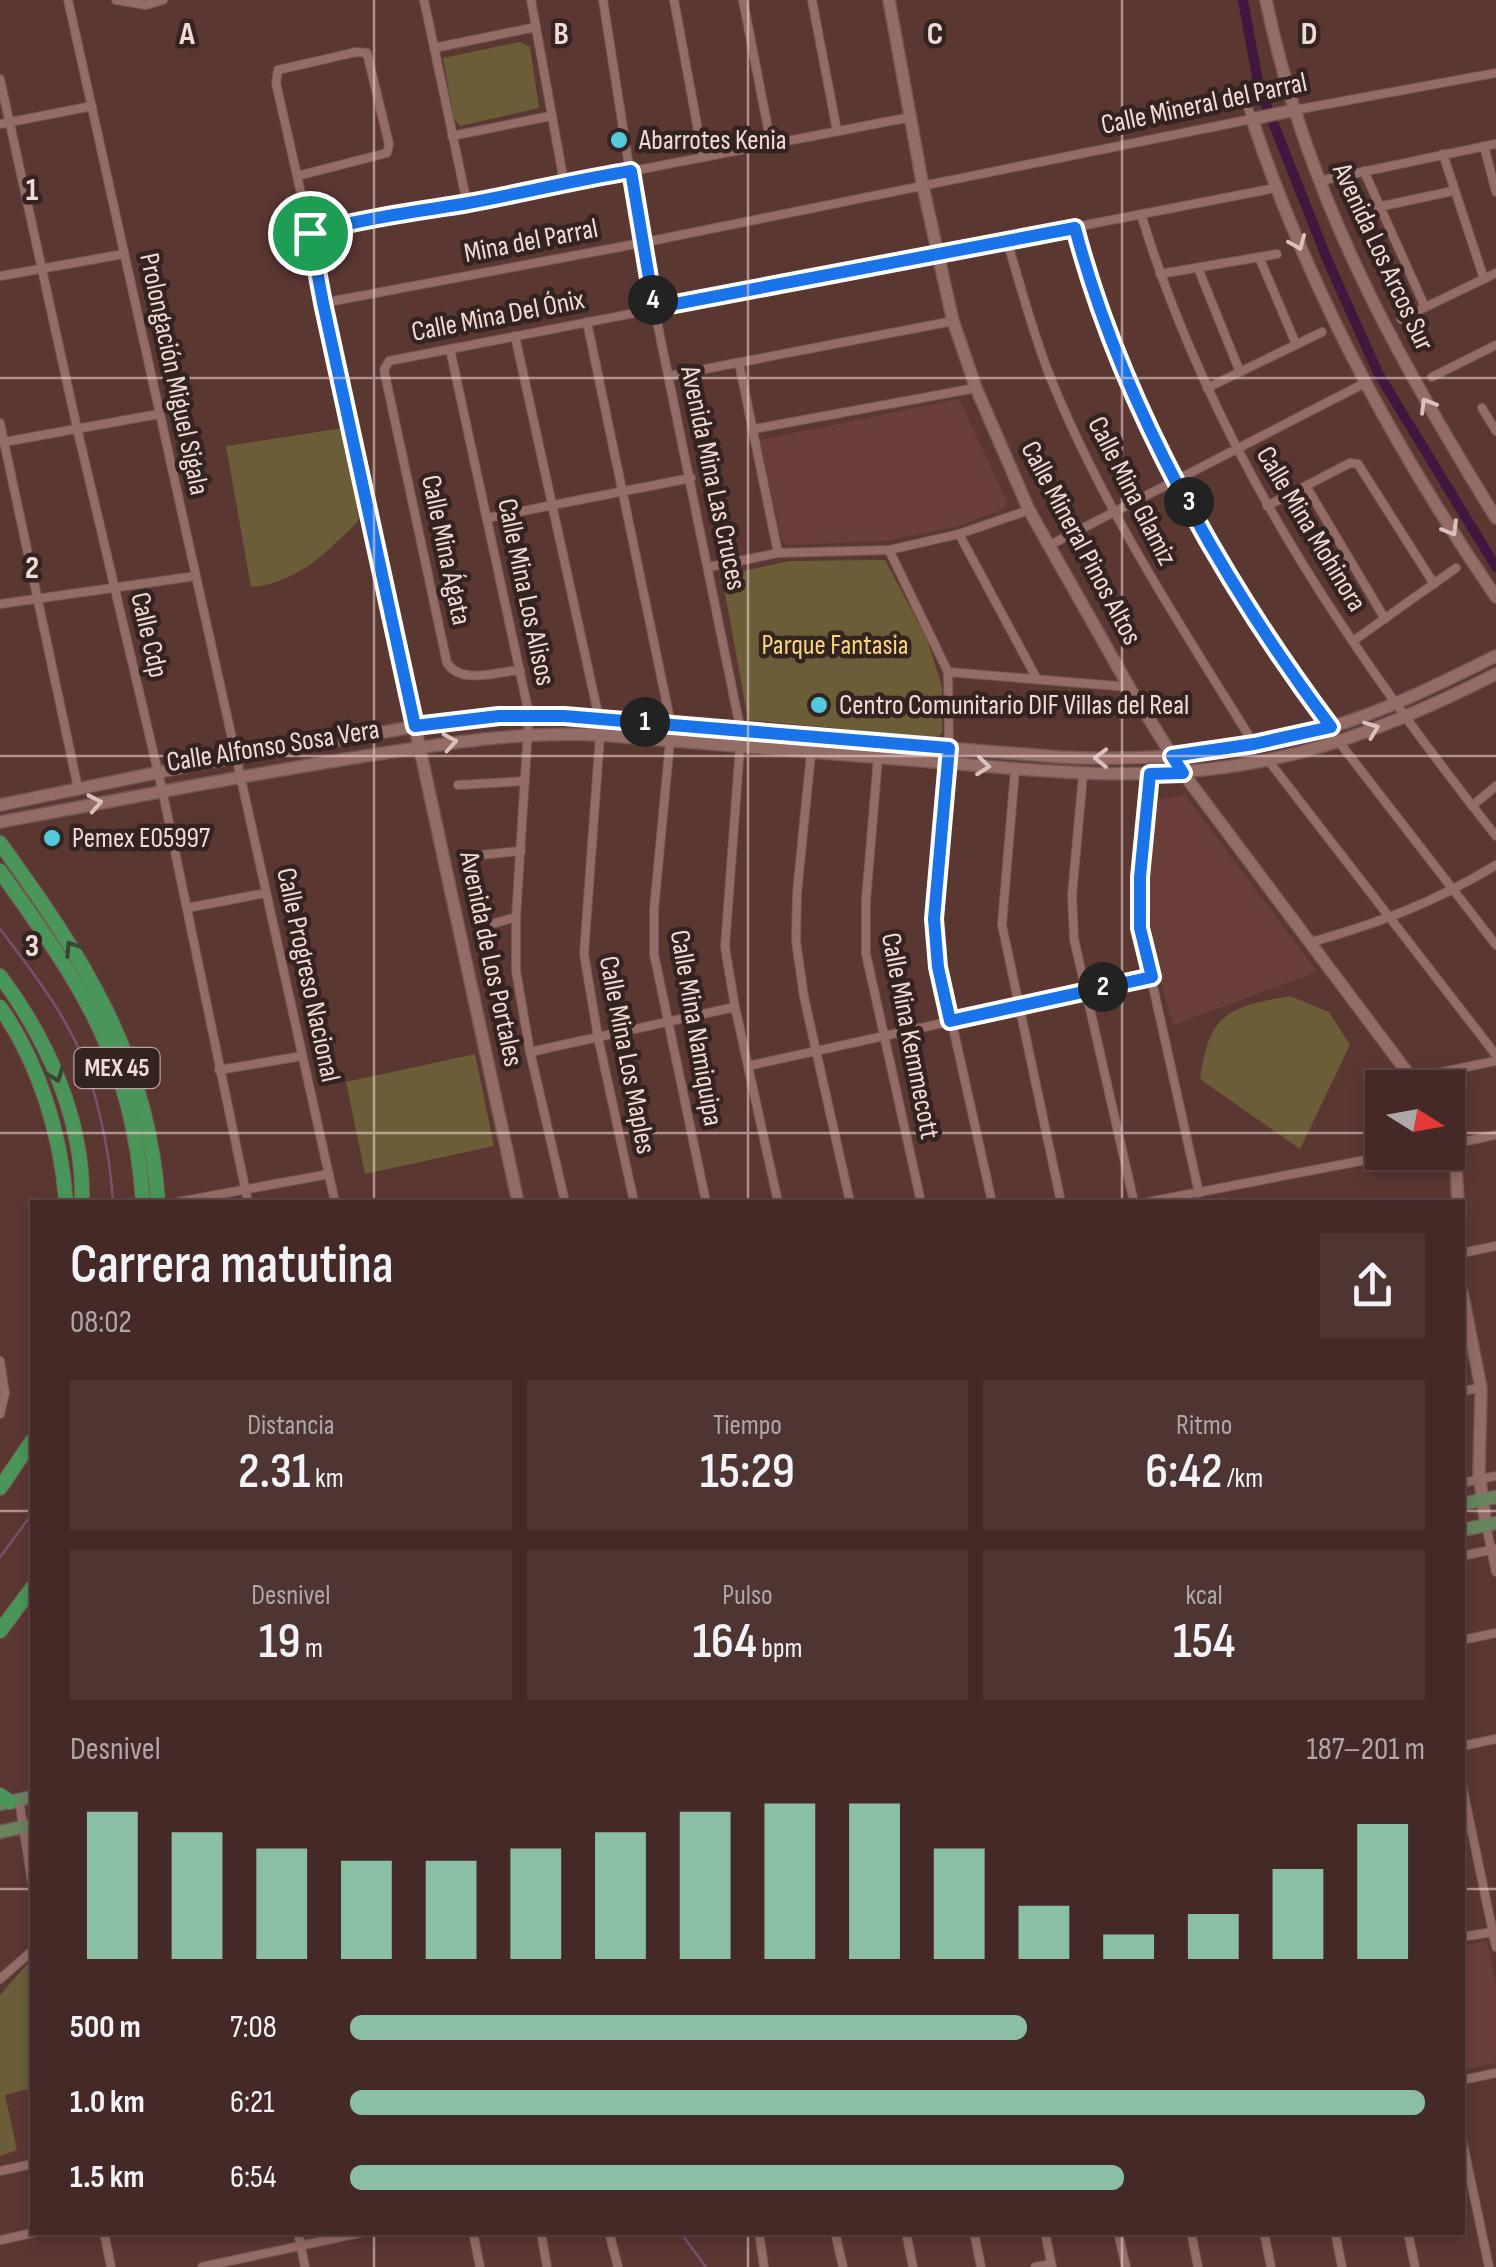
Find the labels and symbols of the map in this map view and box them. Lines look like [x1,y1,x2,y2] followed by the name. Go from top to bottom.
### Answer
[178,15,195,54] text: A
[553,15,569,54] text: B
[927,15,943,54] text: C
[1301,15,1317,54] text: D
[1098,66,1310,142] street label: Calle Mineral del Parral
[638,124,786,157] place label: Abarrotes Kenia
[608,129,630,151] marker: Abarrotes Kenia
[1325,157,1441,356] street label: Avenida Los Arcos Sur
[26,171,39,210] text: 1
[268,191,353,276] pin
[461,212,601,270] street label: Mina del Parral
[1286,233,1306,251] one-way arrow
[132,250,216,498] street label: Prolongación Miguel Sigala
[628,275,678,325] pin: 4
[409,283,588,349] street label: Calle Mina Del Ónix
[673,362,753,593] street label: Avenida Mina Las Cruces
[1420,398,1439,416] one-way arrow
[1080,411,1184,571] street label: Calle Mina Glamiz
[1013,436,1149,650] street label: Calle Mineral Pinos Altos
[1249,441,1373,617] street label: Calle Mina Mohinora
[414,472,478,628] street label: Calle Mina Ágata
[1164,477,1214,527] pin: 3
[490,495,562,689] street label: Calle Mina Los Alisos
[1439,518,1458,536] one-way arrow
[25,549,39,588] text: 2
[123,589,175,681] street label: Calle Cdp
[761,629,909,662] park label: Parque Fantasia
[839,689,1189,722] place label: Centro Comunitario DIF Villas del Real
[808,694,830,716] marker: Centro Comunitario DIF Villas del Real
[620,697,670,747] pin: 1
[164,713,382,779] street label: Calle Alfonso Sosa Vera
[1363,721,1380,741] one-way arrow
[442,732,459,753] one-way arrow
[1093,748,1109,769] one-way arrow
[976,755,992,777] one-way arrow
[87,793,104,814] one-way arrow
[72,822,210,855] place label: Pemex E05997
[41,827,63,849] marker: Pemex E05997
[452,848,530,1069] street label: Avenida de Los Portales
[269,865,347,1085] street label: Calle Progreso Nacional
[25,927,39,966] text: 3
[663,928,729,1128] street label: Calle Mina Namiquipa
[874,930,946,1142] street label: Calle Mina Kemmecott
[65,940,84,958] one-way arrow
[592,953,662,1157] street label: Calle Mina Los Maples
[1078,962,1128,1012] pin: 2
[74,1048,160,1088] road number: MEX 45
[44,1065,64,1083] one-way arrow
[1365,1070,1465,1170] north arrow

